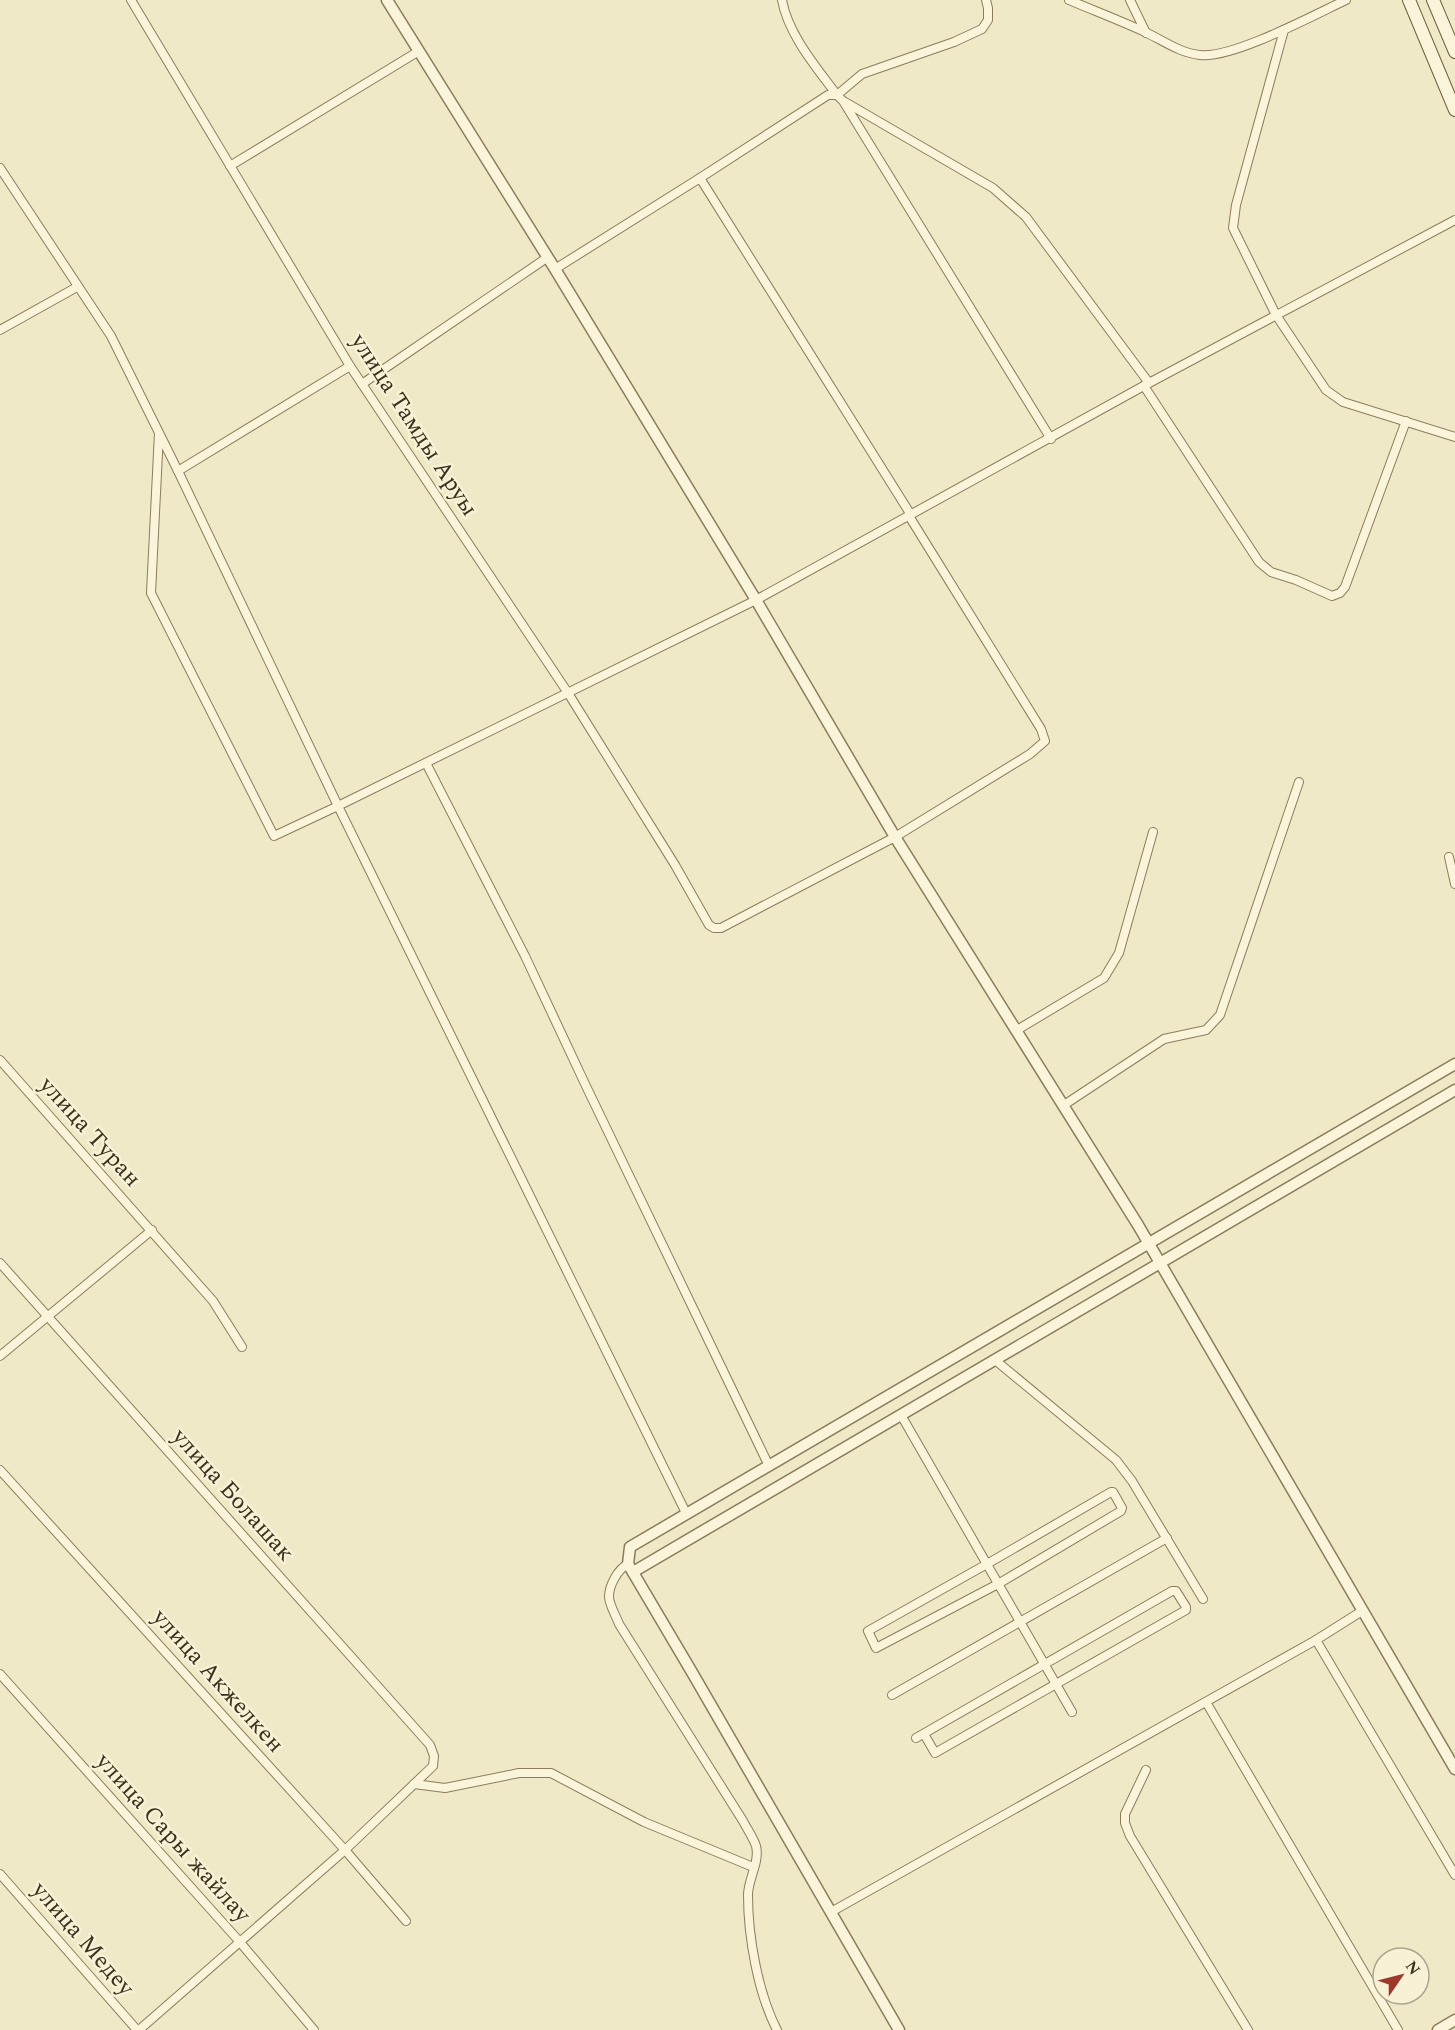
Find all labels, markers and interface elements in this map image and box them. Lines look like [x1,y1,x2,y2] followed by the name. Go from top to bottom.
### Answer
[341,326,487,524] street label: улица Тамды Аруы
[30,1068,150,1195] street label: улица Туран
[163,1420,303,1570] street label: улица Болашак
[143,1600,293,1761] street label: улица Акжелкен
[86,1744,260,1932] street label: улица Сары жайлау
[22,1873,144,2005] street label: улица Медеу
[1371,1946,1431,2006] north arrow
[1399,1956,1426,1980] text: N

